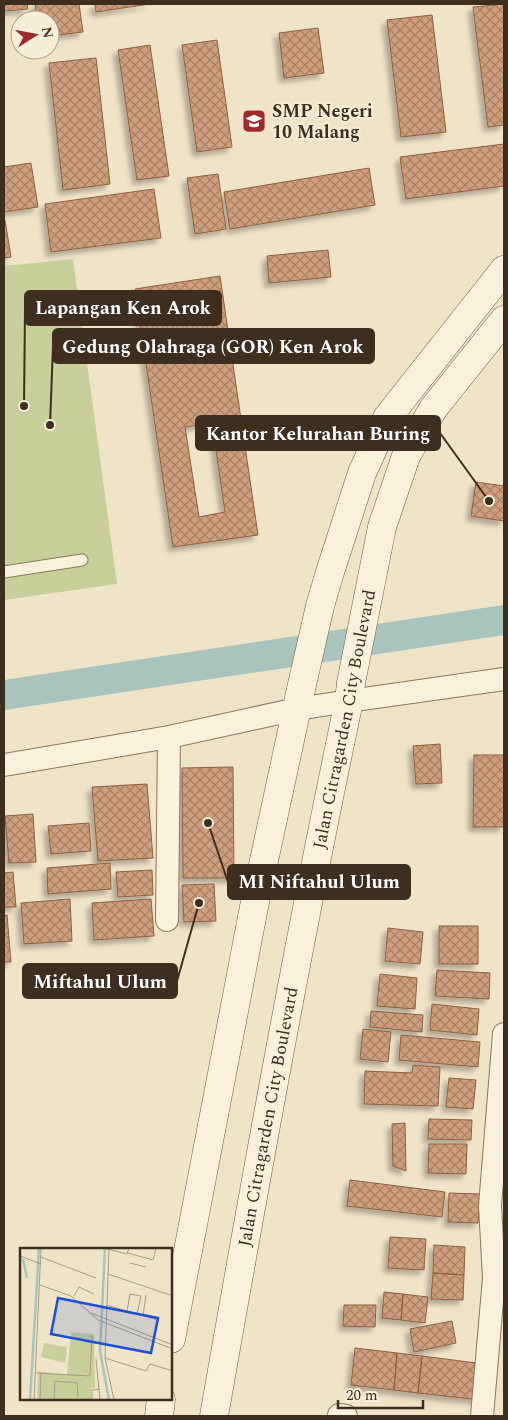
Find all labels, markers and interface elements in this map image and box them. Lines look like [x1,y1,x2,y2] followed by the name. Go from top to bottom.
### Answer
[10,10,60,60] north arrow
[36,25,59,40] text: N
[272,98,373,146] place label: SMP Negeri 10 Malang
[241,108,267,134] school or university icon: SMP Negeri 10 Malang
[25,291,221,325] callout: Lapangan Ken Arok
[35,294,212,323] text: Lapangan Ken Arok
[53,329,374,363] callout: Gedung Olahraga (GOR) Ken Arok
[62,333,364,362] text: Gedung Olahraga (GOR) Ken Arok
[196,416,440,450] callout: Kantor Kelurahan Buring
[206,420,430,449] text: Kantor Kelurahan Buring
[306,587,383,851] street label: Jalan Citragarden City Boulevard
[228,865,410,899] callout: MI Niftahul Ulum
[238,868,400,897] text: MI Niftahul Ulum
[23,964,177,998] callout: Miftahul Ulum
[33,968,167,997] text: Miftahul Ulum
[231,985,306,1249] street label: Jalan Citragarden City Boulevard
[20,1248,172,1400] inset map
[338,1378,423,1410] scale bar
[346,1384,378,1407] text: 20 m

